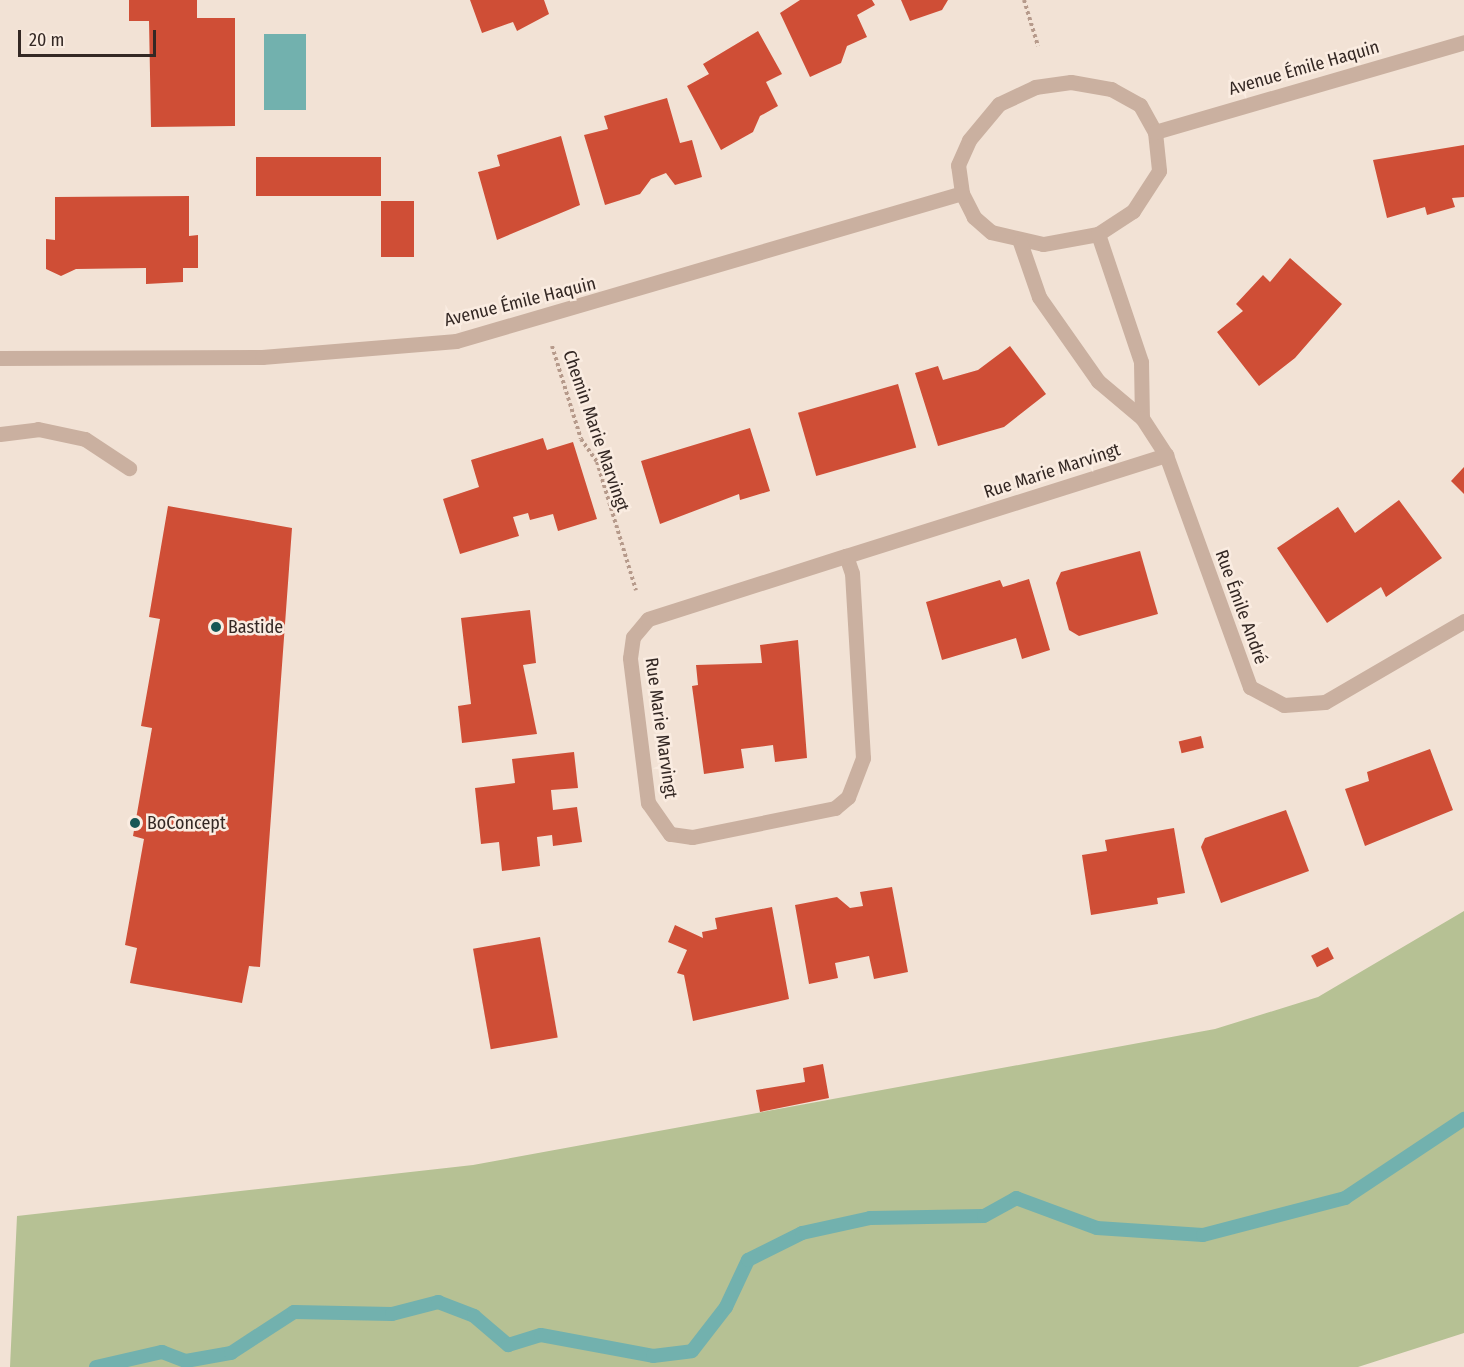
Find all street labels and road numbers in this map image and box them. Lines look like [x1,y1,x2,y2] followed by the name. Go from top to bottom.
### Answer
[1226,36,1382,100] street label: Avenue Émile Haquin
[442,273,598,331] street label: Avenue Émile Haquin
[558,347,634,515] street label: Chemin Marie Marvingt
[981,439,1123,503] street label: Rue Marie Marvingt
[1210,547,1272,667] street label: Rue Émile André
[640,656,682,800] street label: Rue Marie Marvingt

